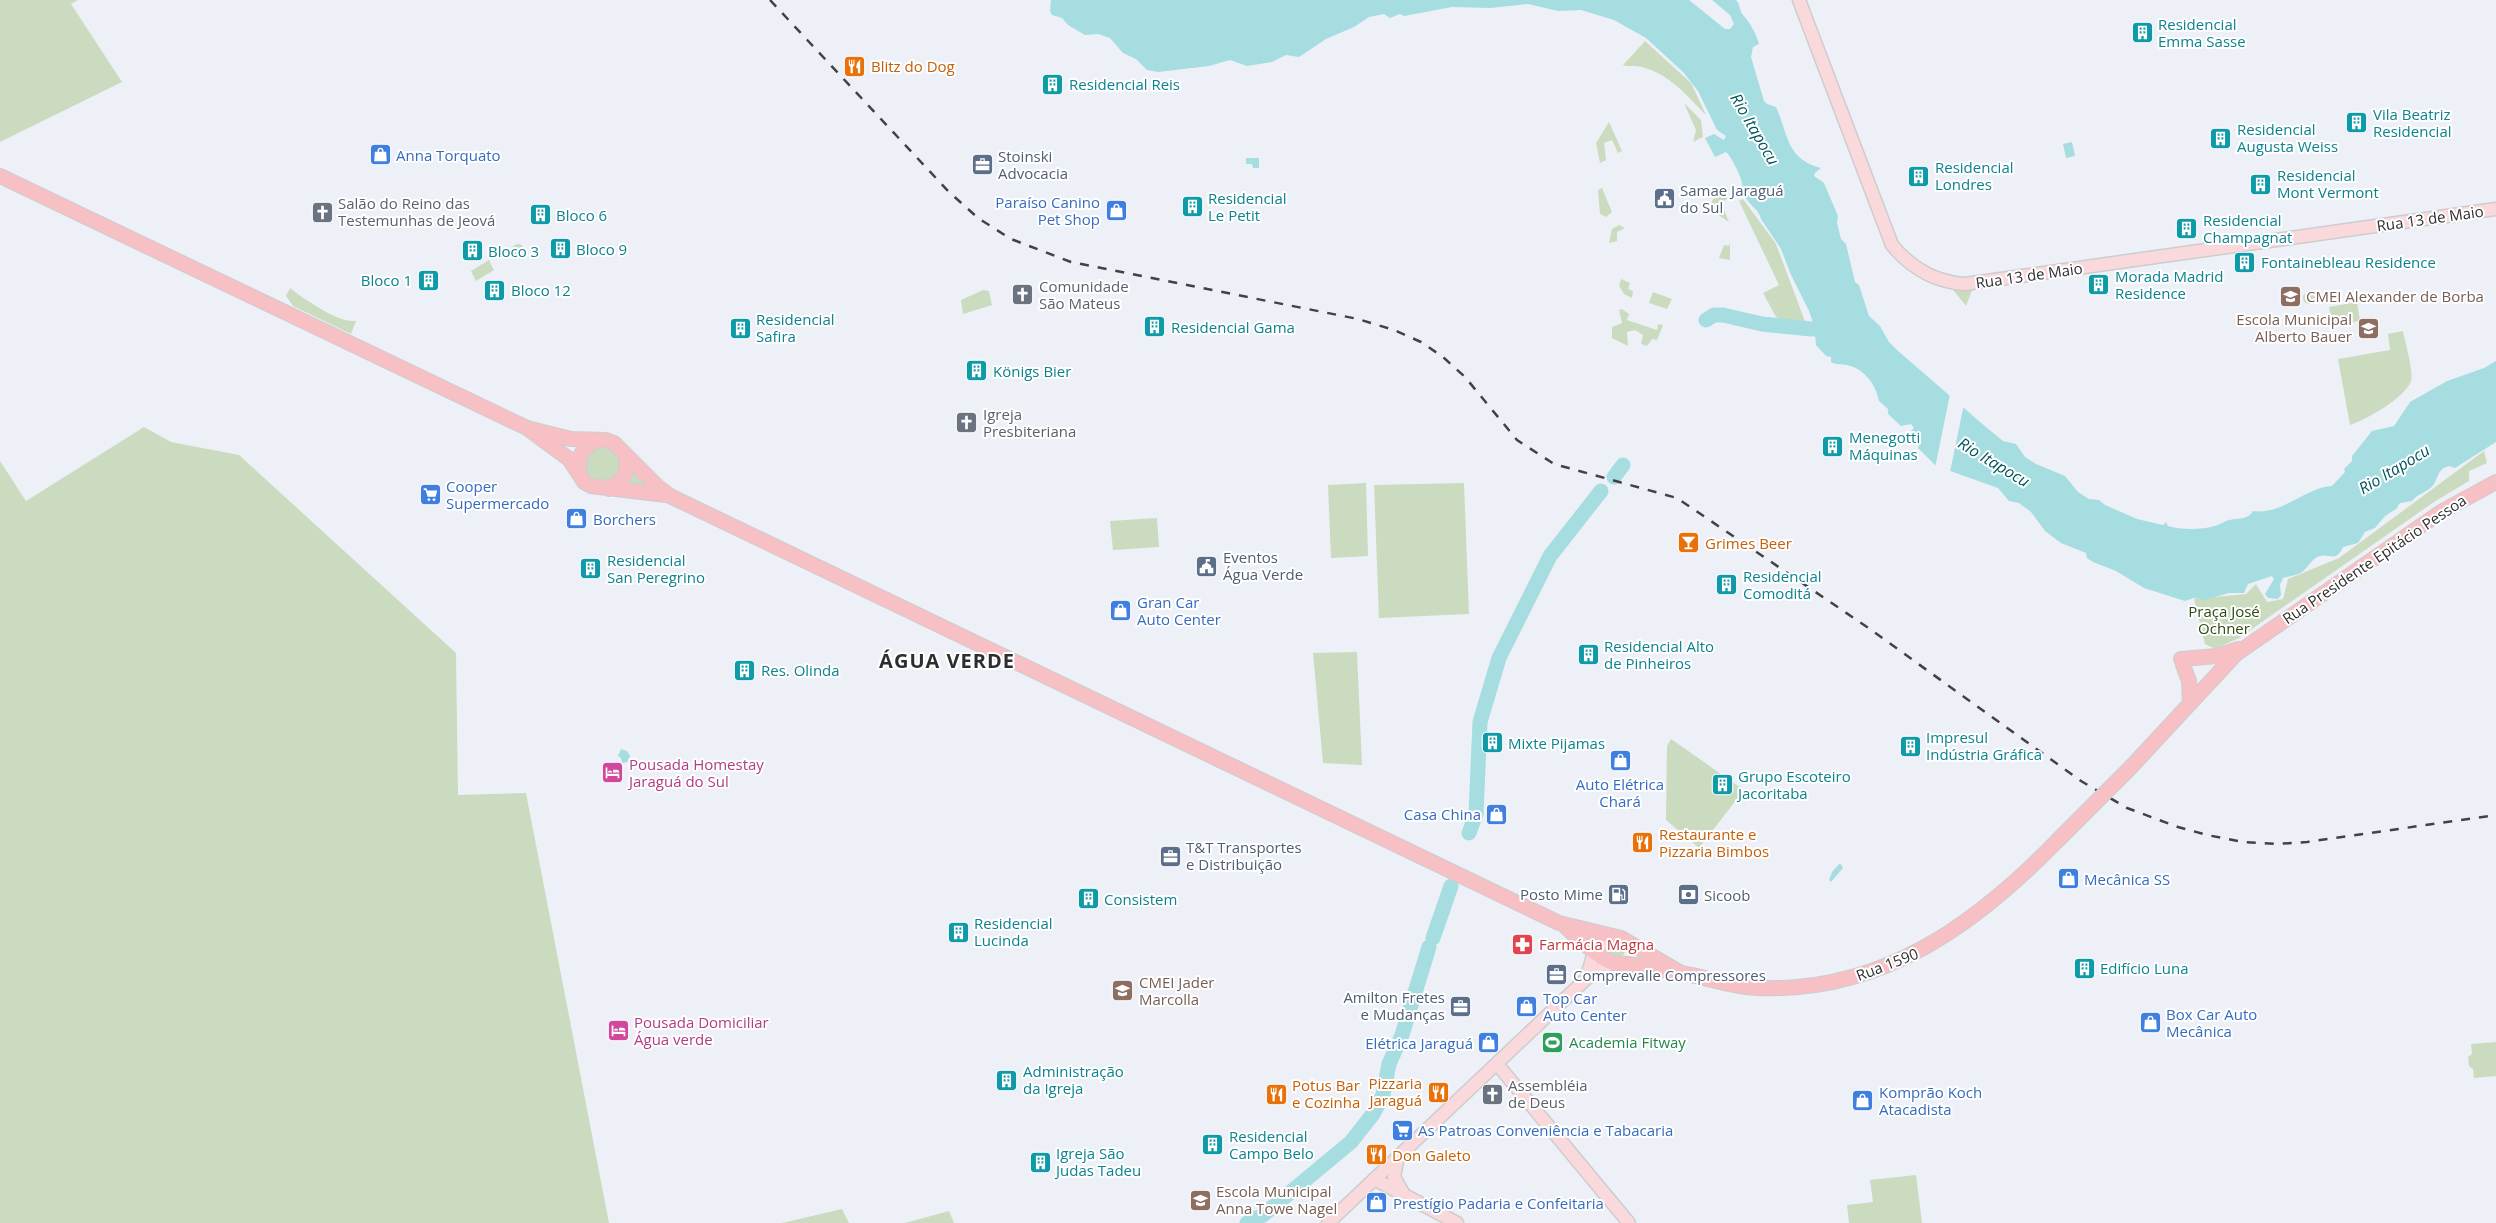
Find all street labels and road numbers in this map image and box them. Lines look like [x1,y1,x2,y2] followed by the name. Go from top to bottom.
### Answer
[2375,201,2485,235] street label: Rua 13 de Maio
[1974,258,2084,292] street label: Rua 13 de Maio
[2278,490,2470,628] street label: Rua Presidente Epitácio Pessoa
[1853,943,1921,985] street label: Rua 1590

